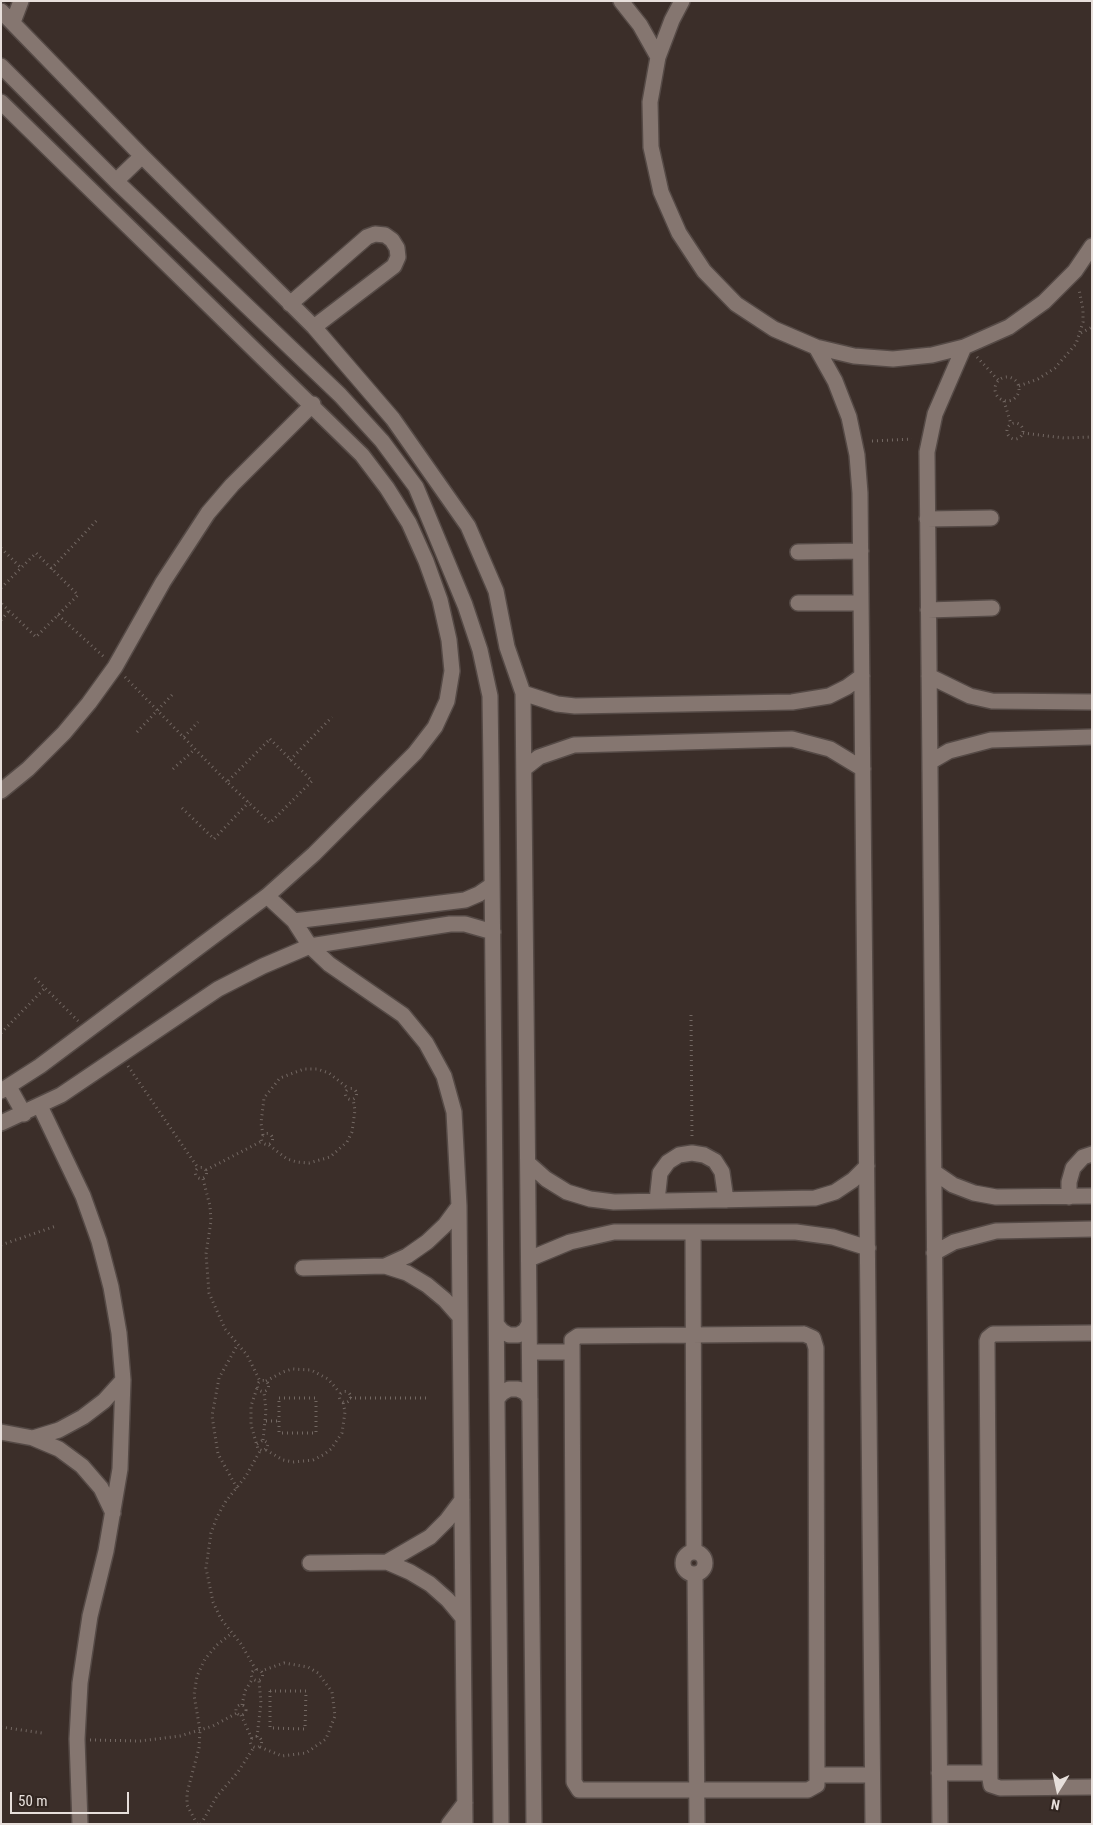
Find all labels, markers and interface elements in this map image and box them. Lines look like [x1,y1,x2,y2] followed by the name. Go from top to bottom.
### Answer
[1033,1765,1083,1815] north arrow
[12,1782,131,1814] scale bar
[18,1792,48,1810] text: 50 m
[1050,1796,1061,1813] text: N

